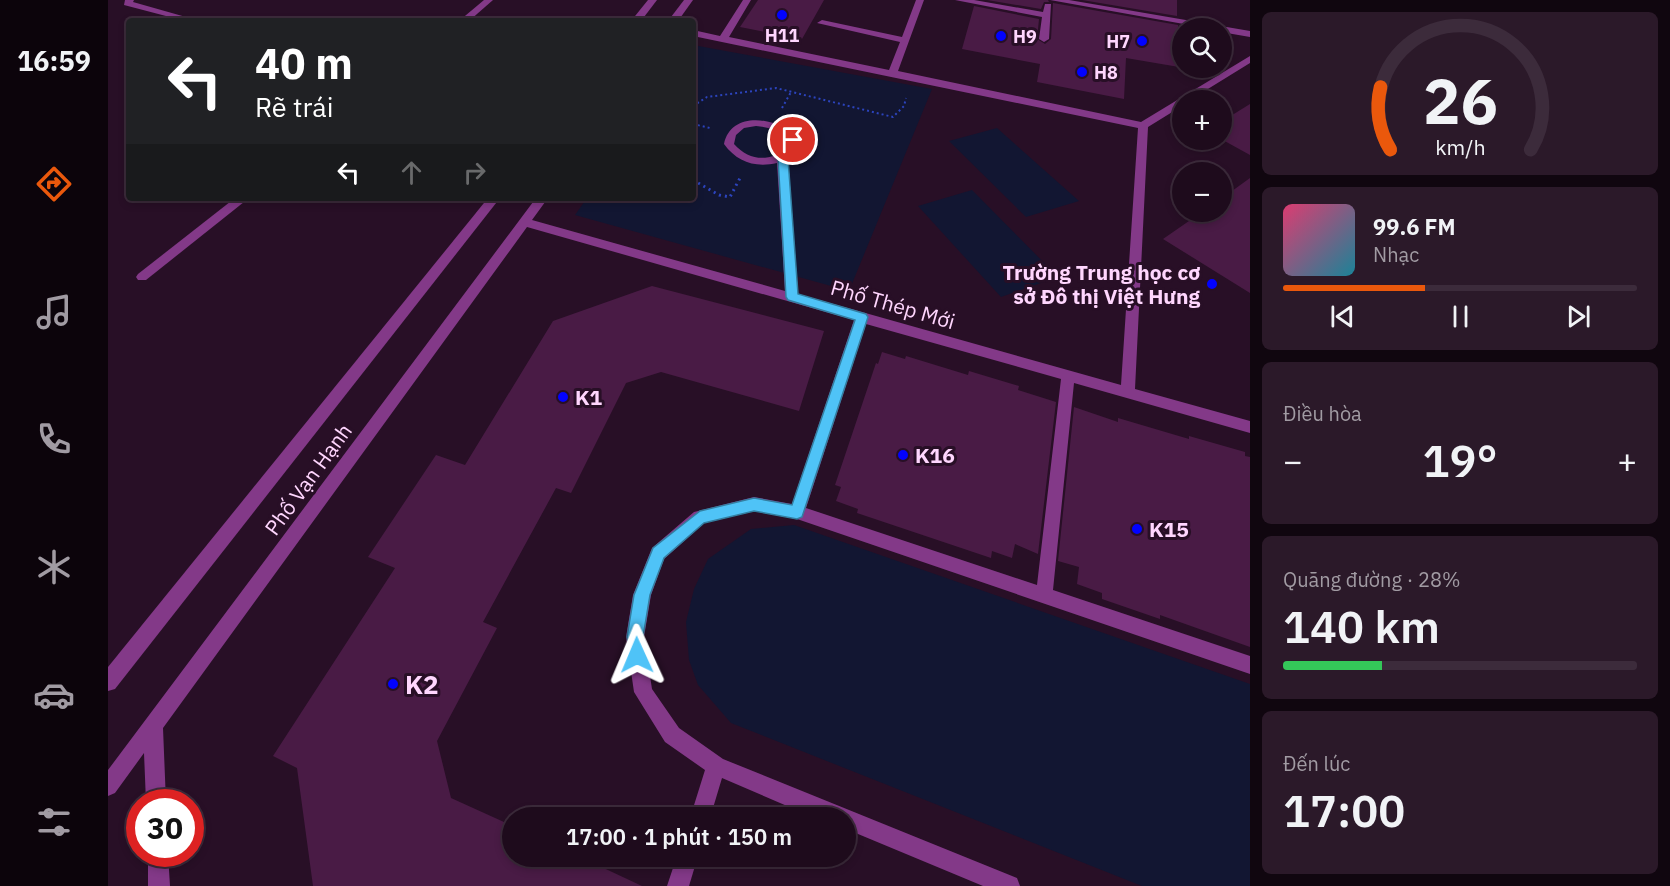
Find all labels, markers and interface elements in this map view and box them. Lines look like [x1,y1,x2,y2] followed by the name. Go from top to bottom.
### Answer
[775,8,789,22] marker: H11
[1172,18,1232,222] map controls
[1172,18,1232,78] button: search
[765,24,800,47] place label: H11
[1013,25,1037,48] place label: H9
[994,29,1008,43] marker: H9
[1106,30,1130,53] place label: H7
[1135,34,1149,48] marker: H7
[255,36,353,91] text: 40 m
[156,42,234,120] icon: left
[17,43,91,78] text: 16:59
[1094,61,1118,84] place label: H8
[1423,61,1497,142] text: 26
[1075,65,1089,79] marker: H8
[255,89,334,124] text: Rẽ trái
[1172,90,1232,150] button: +
[767,114,818,165] pin
[776,123,809,156] icon: arrive
[1435,134,1485,162] text: km/h
[332,156,365,189] icon: left
[395,156,428,189] icon: ahead
[458,156,491,189] icon: right
[1172,162,1232,222] button: −
[33,163,75,205] icon: directions
[1373,212,1456,241] text: 99.6 FM
[1373,241,1419,268] text: Nhạc
[1003,258,1200,310] place label: Trường Trung học cơ sở Đô thị Việt Hưng
[828,273,958,335] street label: Phố Thép Mới
[1205,277,1219,291] marker: Trường Trung học cơ sở Đô thị Việt Hưng
[33,291,75,333] icon: music
[1326,300,1359,333] icon: previous
[1444,300,1477,333] icon: pause
[1562,300,1595,333] icon: next
[575,383,603,411] place label: K1
[556,390,570,404] marker: K1
[1283,400,1362,427] text: Điều hòa
[33,418,75,460] icon: phone
[258,418,358,540] street label: Phố Vạn Hạnh
[1422,431,1498,489] text: 19°
[1283,439,1303,482] text: −
[1617,439,1637,482] text: +
[915,441,955,469] place label: K16
[896,448,910,462] marker: K16
[1149,515,1189,543] place label: K15
[1130,522,1144,536] marker: K15
[33,546,75,588] icon: climate
[1283,566,1460,593] text: Quãng đường · 28%
[1283,597,1440,655] text: 140 km
[605,623,669,687] position arrow
[405,667,439,701] place label: K2
[33,674,75,716] icon: car
[386,677,400,691] marker: K2
[1283,750,1350,777] text: Đến lúc
[1283,781,1405,839] text: 17:00
[126,789,204,867] speed limit sign: 30
[33,801,75,843] icon: filters
[566,822,792,851] text: 17:00 · 1 phút · 150 m

